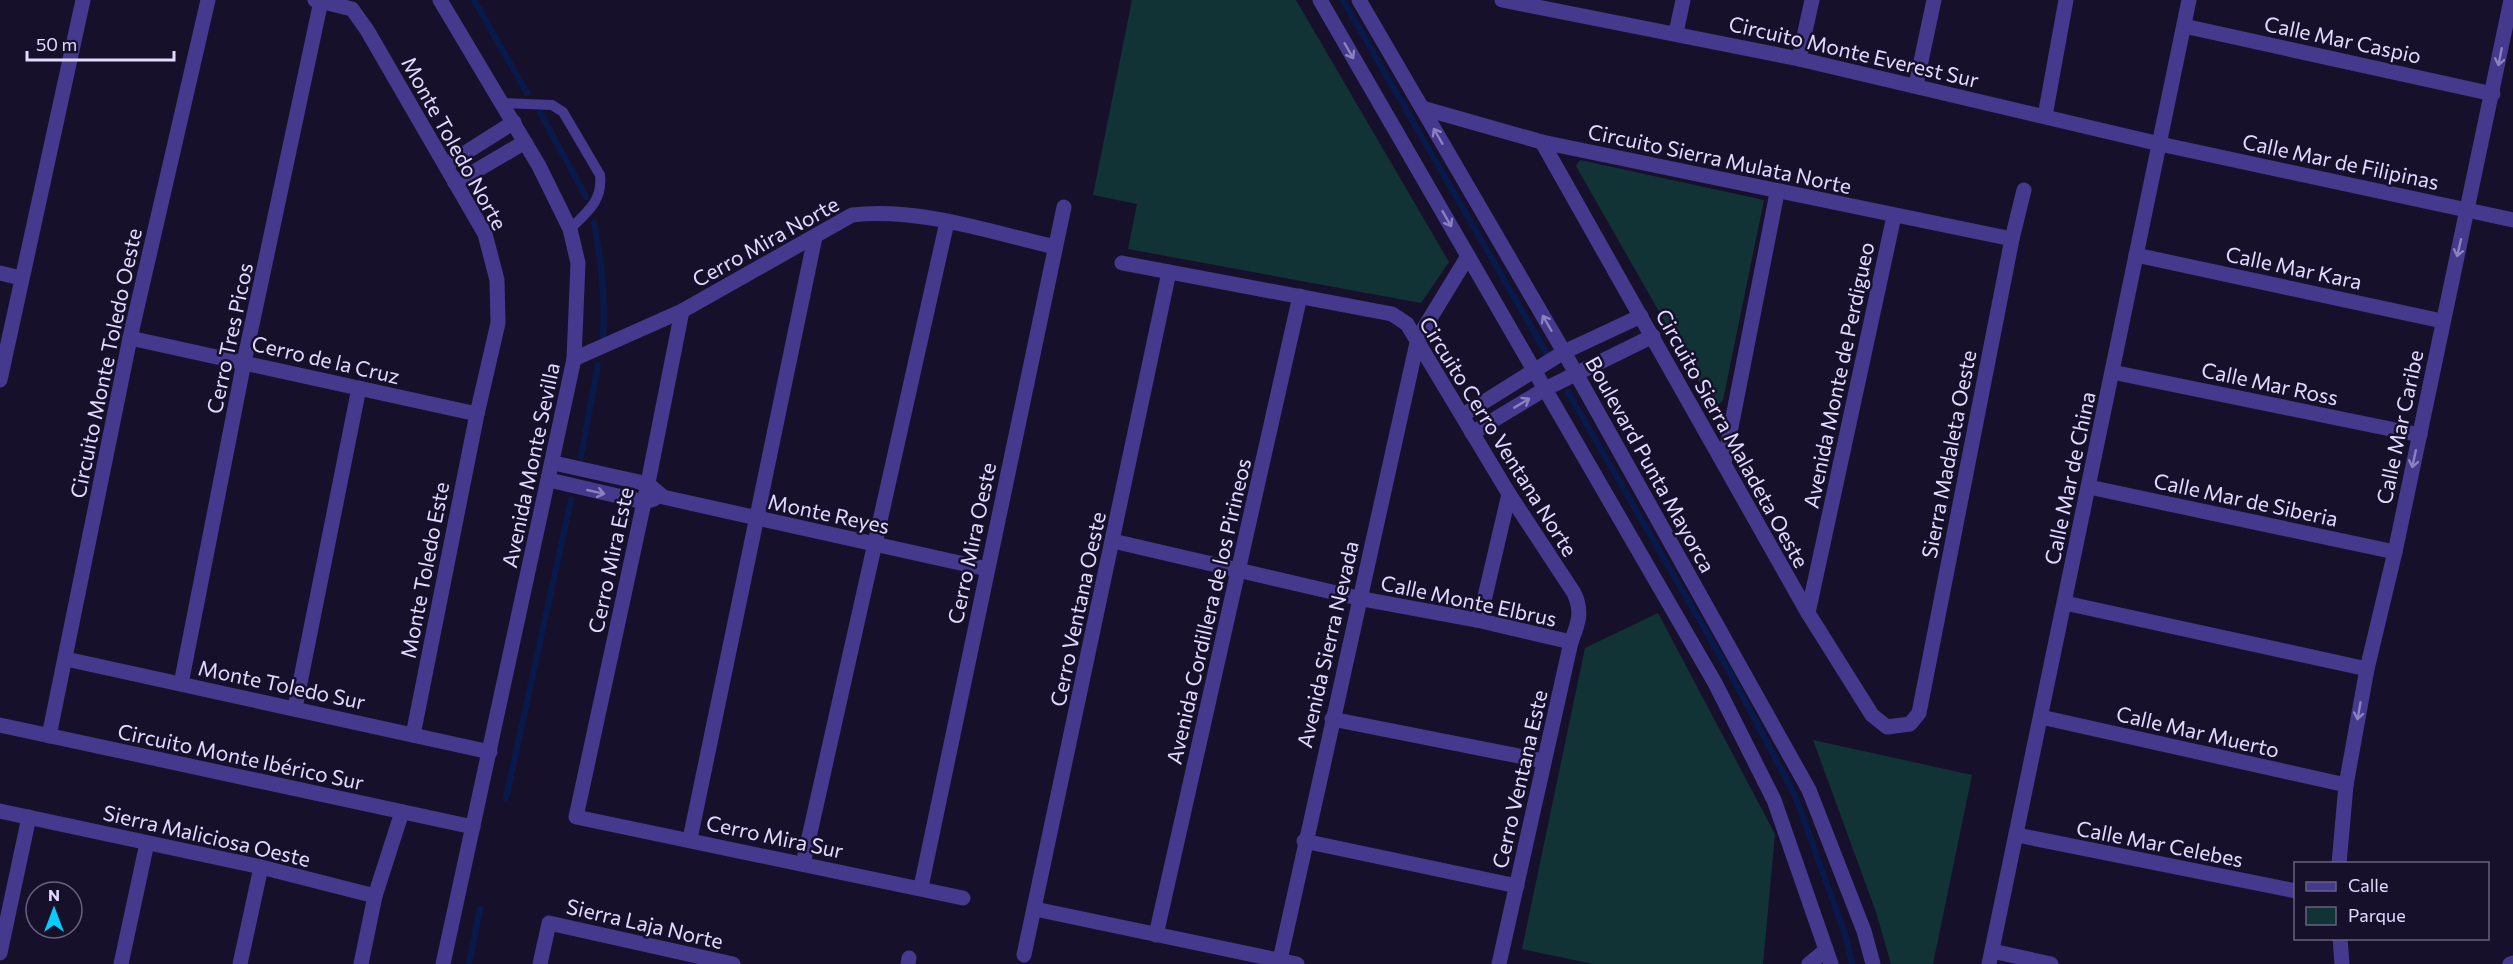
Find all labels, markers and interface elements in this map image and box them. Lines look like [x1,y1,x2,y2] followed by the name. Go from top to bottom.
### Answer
[1727,10,1981,92] street label: Circuito Monte Everest Sur
[2262,10,2424,68] street label: Calle Mar Caspio
[27,24,174,62] scale bar
[36,33,77,55] text: 50 m
[1343,42,1355,59] one-way arrow
[2494,47,2505,67] one-way arrow
[397,52,513,234] street label: Monte Toledo Norte
[1586,118,1854,198] street label: Circuito Sierra Mulata Norte
[1432,128,1444,145] one-way arrow
[2240,128,2442,194] street label: Calle Mar de Filipinas
[687,190,843,292] street label: Cerro Mira Norte
[1441,210,1453,227] one-way arrow
[64,226,146,500] street label: Circuito Monte Toledo Oeste
[2453,238,2465,257] one-way arrow
[1798,240,1878,510] street label: Avenida Monte de Perdigueo
[2224,240,2364,294] street label: Calle Mar Kara
[201,260,257,416] street label: Cerro Tres Picos
[1651,304,1815,572] street label: Circuito Sierra Maladeta Oeste
[1415,312,1583,560] street label: Circuito Cerro Ventana Norte
[1541,314,1553,331] one-way arrow
[250,330,402,388] street label: Cerro de la Cruz
[1916,348,1980,560] street label: Sierra Madaleta Oeste
[2370,348,2428,506] street label: Calle Mar Caribe
[1581,352,1721,576] street label: Boulevard Punta Mayorca
[2199,356,2341,410] street label: Calle Mar Ross
[496,360,564,570] street label: Avenida Monte Sevilla
[2038,389,2100,567] street label: Calle Mar de China
[1513,396,1530,408] one-way arrow
[2408,450,2420,469] one-way arrow
[1161,456,1255,766] street label: Avenida Cordillera de los Pirineos
[942,460,1000,626] street label: Cerro Mira Oeste
[2152,467,2340,531] street label: Calle Mar de Siberia
[395,480,453,660] street label: Monte Toledo Este
[582,485,638,635] street label: Cerro Mira Este
[587,486,606,498] one-way arrow
[766,488,892,538] street label: Monte Reyes
[1044,509,1110,709] street label: Cerro Ventana Oeste
[1291,538,1363,750] street label: Avenida Sierra Nevada
[1379,569,1559,631] street label: Calle Monte Elbrus
[196,654,368,714] street label: Monte Toledo Sur
[1486,687,1552,871] street label: Cerro Ventana Este
[2114,700,2282,762] street label: Calle Mar Muerto
[2353,701,2364,721] one-way arrow
[116,718,366,794] street label: Circuito Monte Ibérico Sur
[101,799,313,871] street label: Sierra Maliciosa Oeste
[704,809,846,863] street label: Cerro Mira Sur
[2074,815,2246,871] street label: Calle Mar Celebes
[2294,862,2489,940] legend
[2348,874,2388,896] text: Calle
[24,880,84,940] north arrow
[48,885,60,904] text: N
[564,893,726,953] street label: Sierra Laja Norte
[2348,904,2406,926] text: Parque

